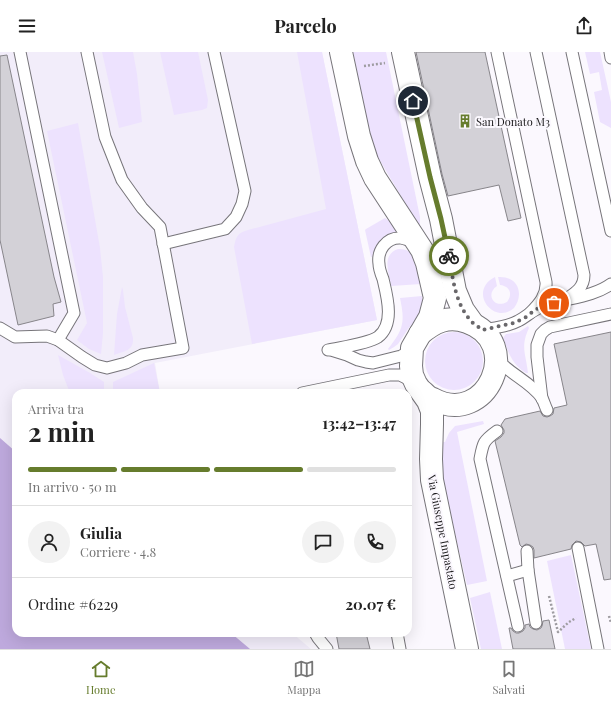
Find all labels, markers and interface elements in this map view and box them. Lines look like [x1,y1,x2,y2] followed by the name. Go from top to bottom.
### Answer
[274,14,337,38] text: Parcelo
[16,15,38,37] icon: menu
[573,15,595,37] icon: share
[396,84,430,118] pin
[402,90,424,112] icon: home
[457,113,473,129] building icon: San Donato M3
[476,114,550,129] place label: San Donato M3
[429,236,469,276] courier
[438,245,460,267] icon: bike
[537,286,571,320] pin
[543,292,565,314] icon: bag
[28,400,84,417] text: Arriva tra
[322,413,396,433] text: 13:42–13:47
[28,414,95,449] text: 2 min
[424,472,461,591] street label: Via Giuseppe Impastato
[28,478,117,495] text: In arrivo · 50 m
[28,521,70,563] button: person
[302,521,344,563] button: chat
[354,521,396,563] button: phone
[80,523,122,543] text: Giulia
[80,543,156,560] text: Corriere · 4.8
[28,594,118,614] text: Ordine #6229
[345,594,396,614] text: 20.07 €
[86,658,115,697] tab: Home
[287,658,321,697] tab: Mappa
[493,658,525,697] tab: Salvati

